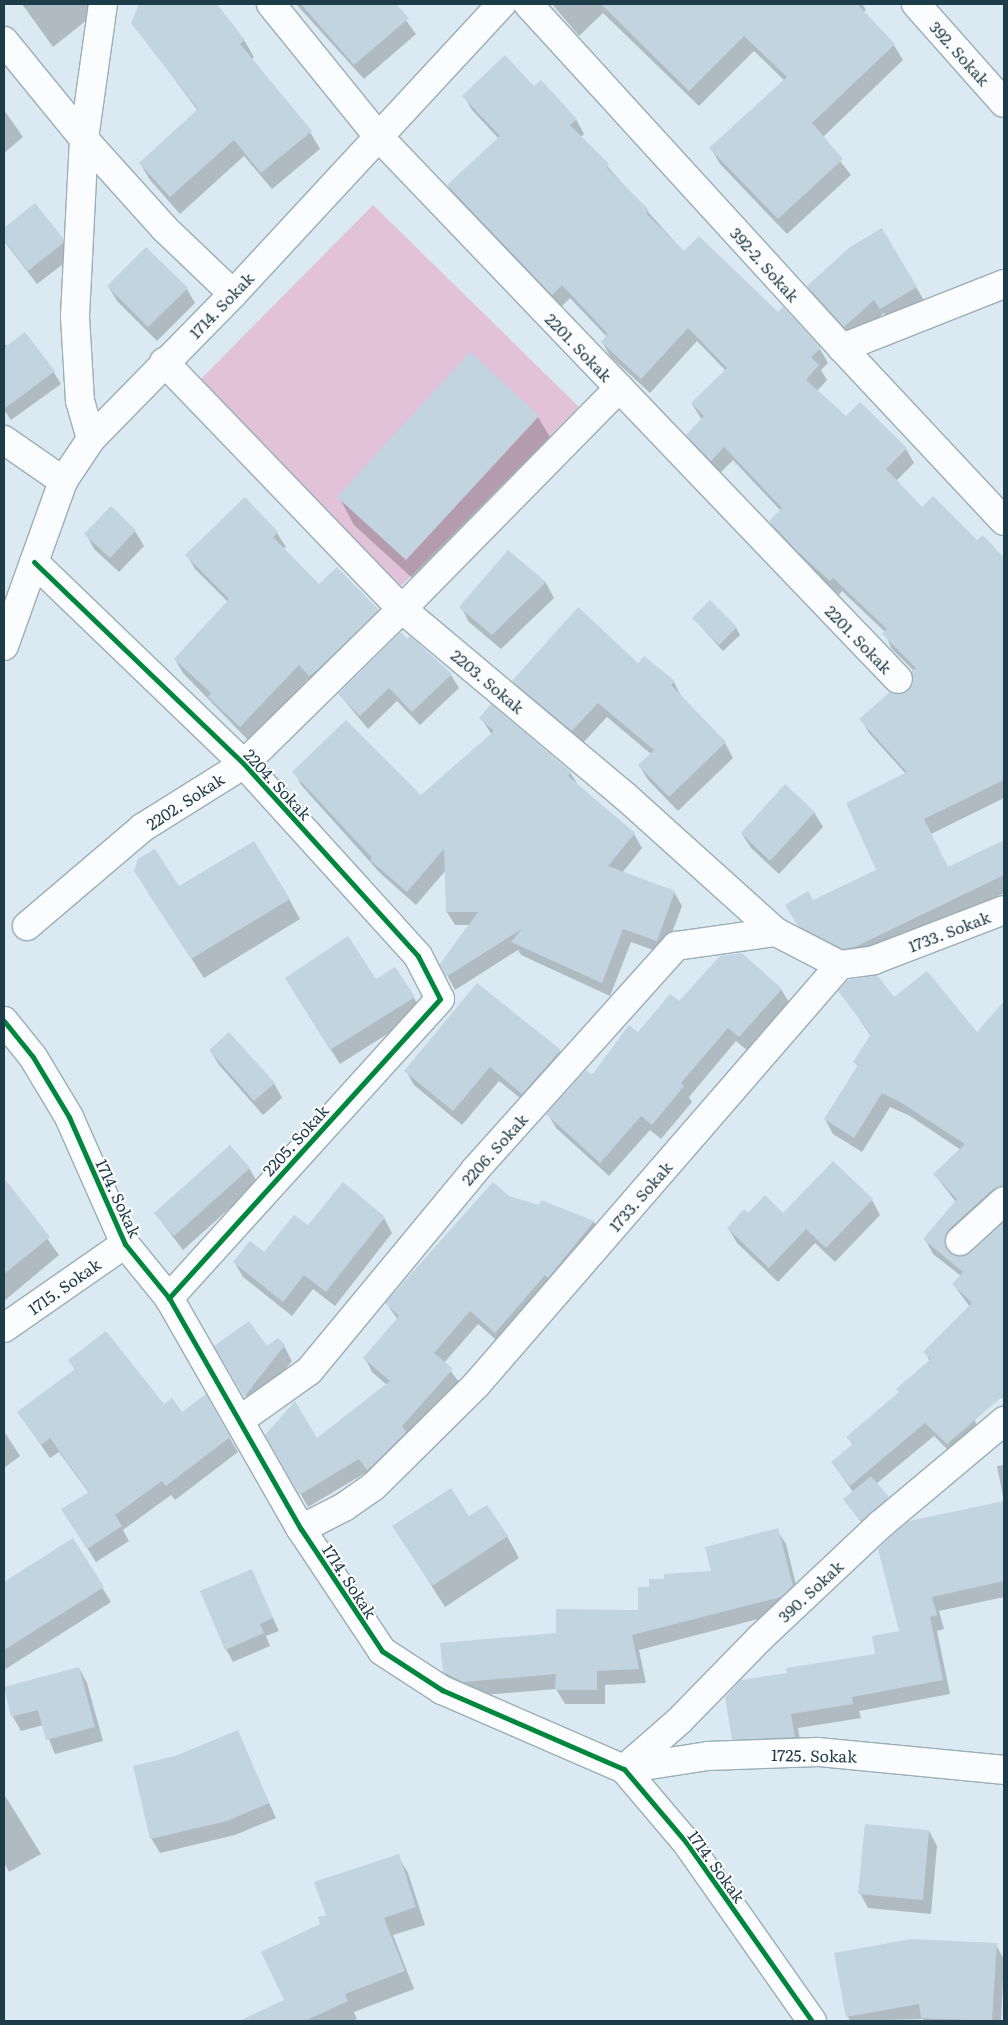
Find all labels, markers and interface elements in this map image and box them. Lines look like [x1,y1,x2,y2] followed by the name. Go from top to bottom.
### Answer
[926,17,994,89] street label: 392. Sokak
[727,223,803,305] street label: 392-2. Sokak
[185,268,257,342] street label: 1714. Sokak
[542,309,616,385] street label: 2201. Sokak
[822,601,896,677] street label: 2201. Sokak
[448,645,528,717] street label: 2203. Sokak
[240,745,316,823] street label: 2204. Sokak
[143,769,227,833] street label: 2202. Sokak
[905,907,993,955] street label: 1733. Sokak
[258,1101,332,1179] street label: 2205. Sokak
[457,1109,531,1189] street label: 2206. Sokak
[93,1156,145,1240] street label: 1714. Sokak
[604,1157,676,1235] street label: 1733. Sokak
[24,1254,104,1318] street label: 1715. Sokak
[319,1540,381,1622] street label: 1714. Sokak
[774,1556,846,1626] street label: 390. Sokak
[771,1745,857,1765] street label: 1725. Sokak
[684,1826,750,1906] street label: 1714. Sokak

